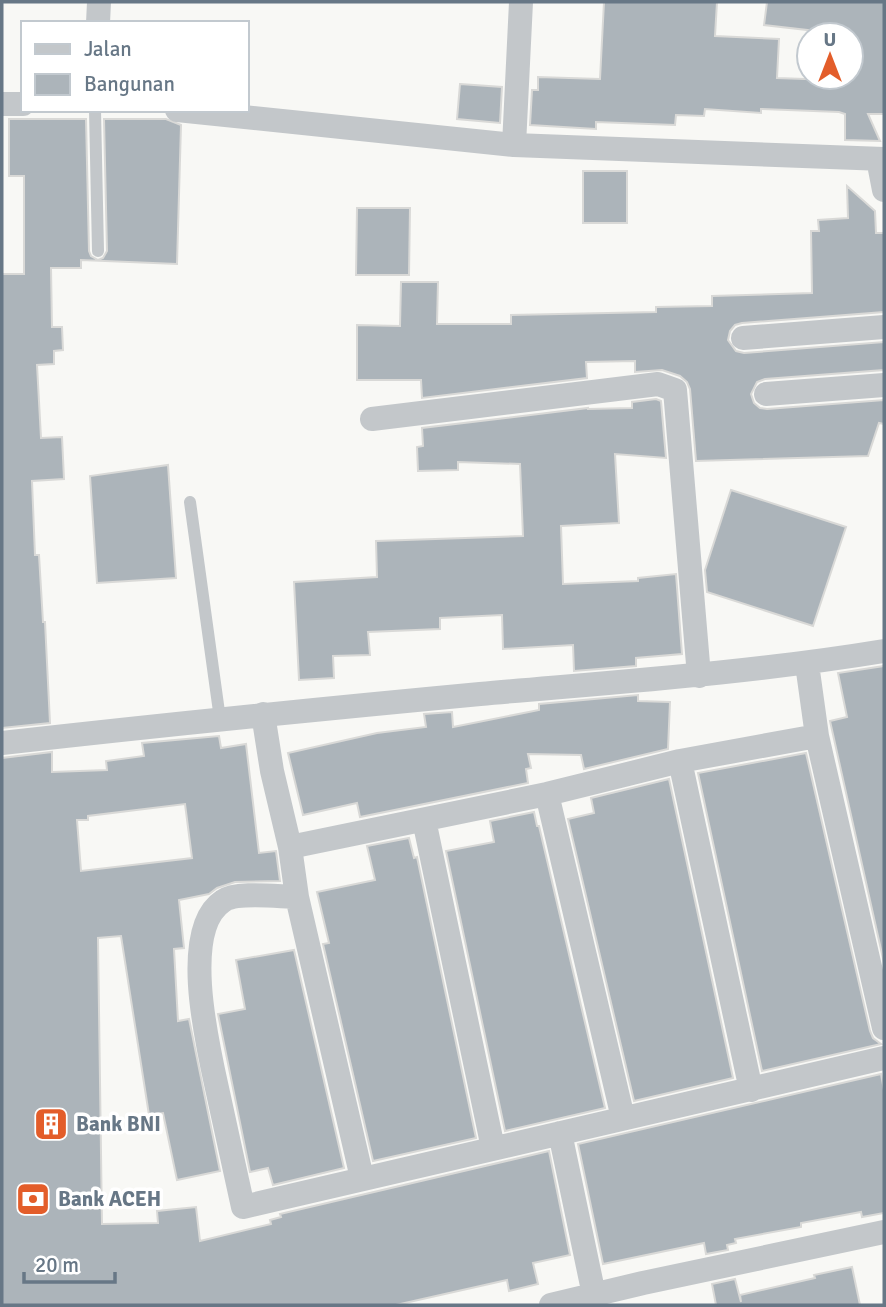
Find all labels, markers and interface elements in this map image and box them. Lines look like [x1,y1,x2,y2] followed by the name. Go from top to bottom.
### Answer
[21,21,248,112] legend
[795,21,865,91] north arrow
[824,28,836,52] text: U
[84,36,132,62] text: Jalan
[84,71,175,97] text: Bangunan
[32,1105,70,1143] building icon: Bank BNI
[76,1111,161,1137] place label: Bank BNI
[14,1180,52,1218] bank icon: Bank ACEH
[58,1186,161,1212] place label: Bank ACEH
[24,1240,116,1284] scale bar
[35,1252,79,1278] text: 20 m

